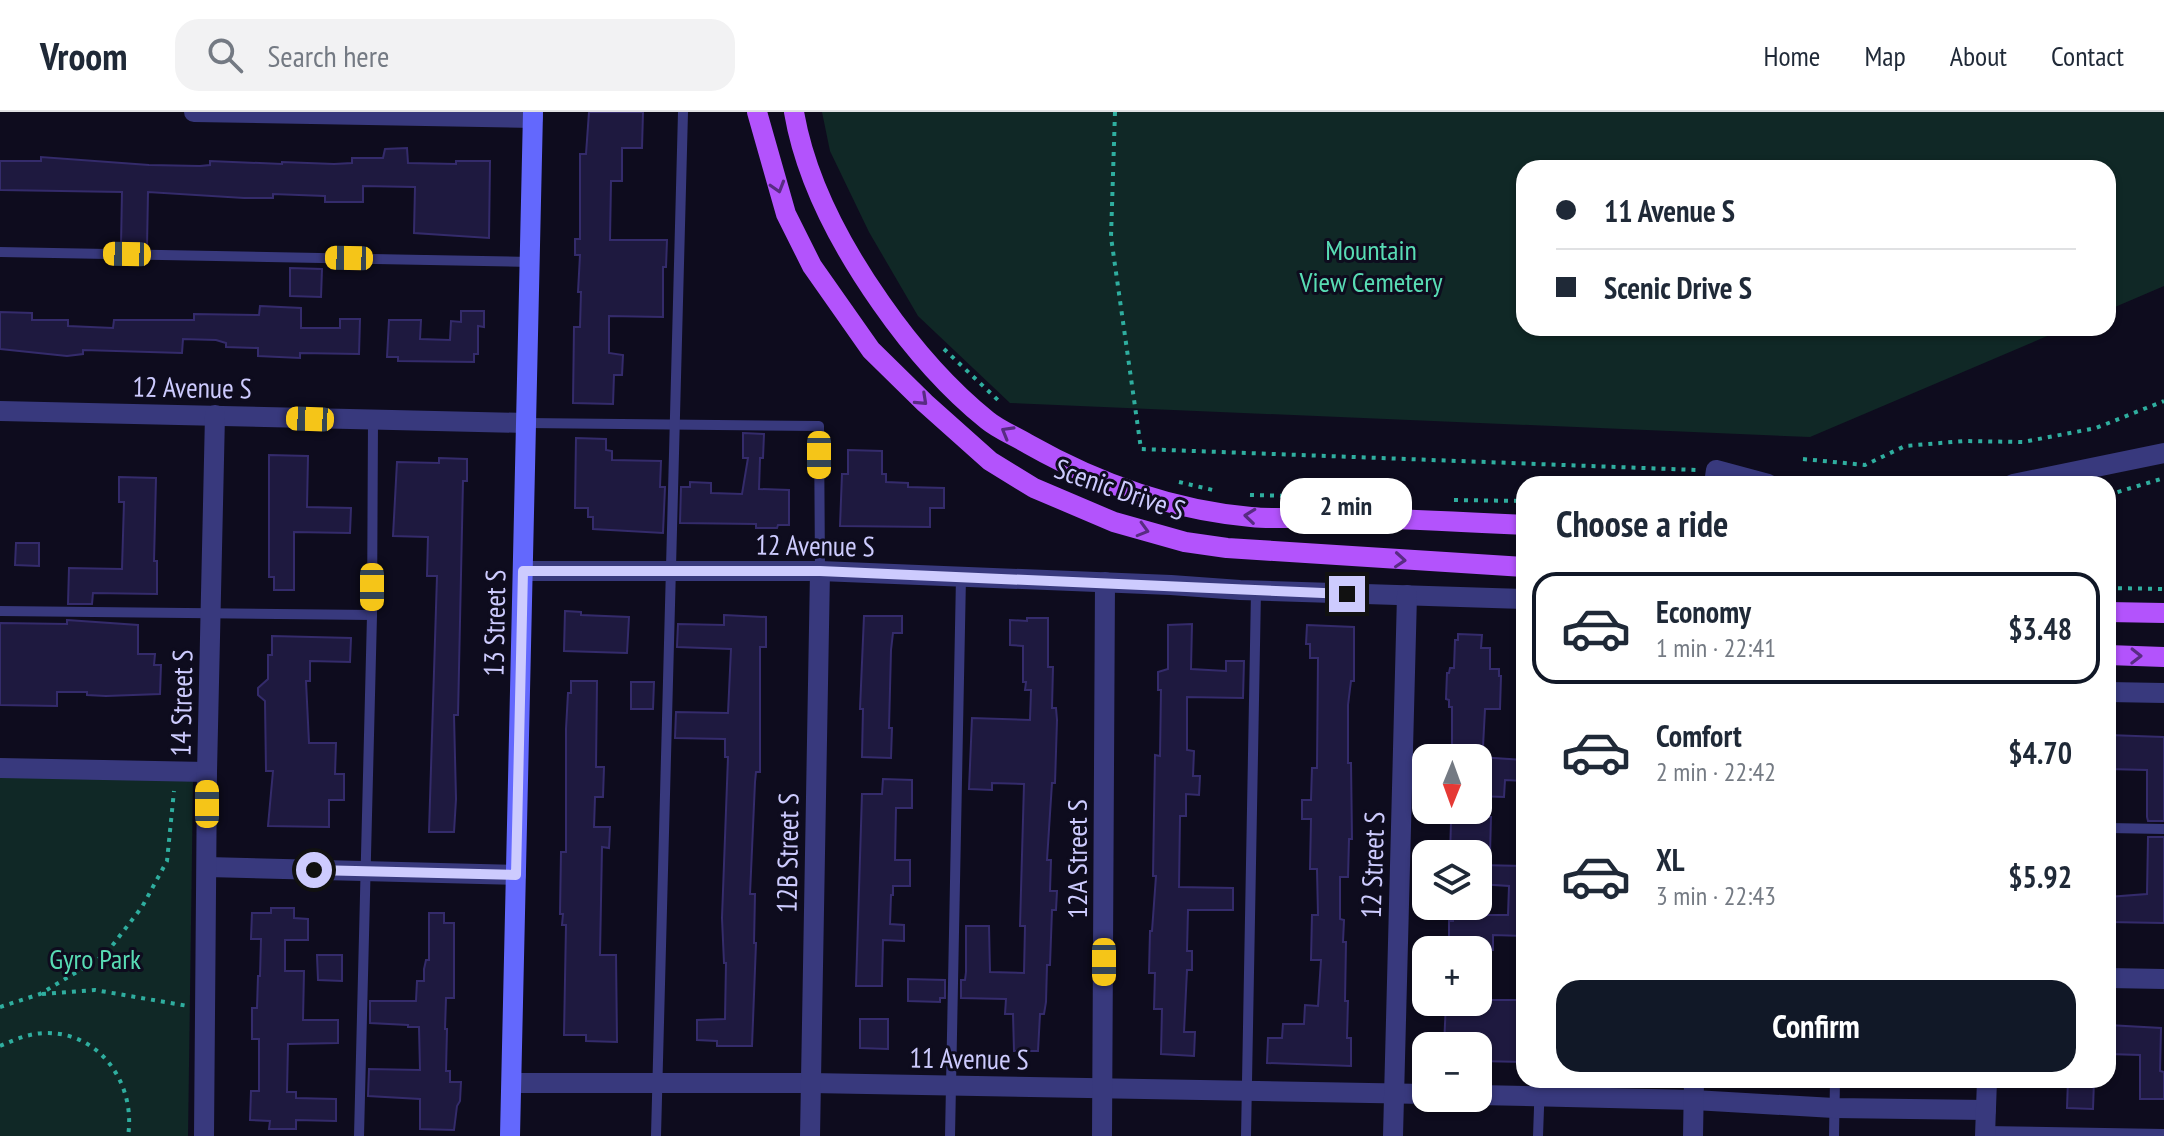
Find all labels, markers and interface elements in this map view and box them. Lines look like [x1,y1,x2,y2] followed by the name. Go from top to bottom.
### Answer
[175,19,735,91] search box
[40,31,127,80] text: Vroom
[203,33,247,77] icon: search
[267,36,389,75] text: Search here
[1764,37,1820,74] text: Home
[1864,37,1906,74] text: Map
[1950,37,2007,74] text: About
[2051,37,2124,74] text: Contact
[768,180,784,194] one-way arrow
[1604,191,1735,230] text: 11 Avenue S
[1299,231,1443,300] park label: Mountain View Cemetery
[103,242,151,266] car
[325,246,373,270] car
[1604,268,1752,307] text: Scenic Drive S
[132,367,252,407] street label: 12 Avenue S
[913,390,927,405] one-way arrow
[286,406,334,432] car
[1001,426,1016,442] one-way arrow
[807,431,831,479] car
[1050,449,1190,529] street label: Scenic Drive S
[1281,478,1413,534] callout: 2 min
[1320,489,1372,522] text: 2 min
[1556,500,1728,547] text: Choose a ride
[1243,507,1256,524] one-way arrow
[1135,521,1149,537] one-way arrow
[755,525,875,565] street label: 12 Avenue S
[1394,551,1407,568] one-way arrow
[360,563,384,611] car
[475,569,513,677] street label: 13 Street S
[1329,576,1365,612] route end
[1560,592,1632,664] icon: car
[1656,592,1751,631] text: Economy
[2008,609,2072,648] text: $3.48
[1656,631,1776,664] text: 1 min · 22:41
[2130,647,2143,665] one-way arrow
[162,649,200,757] street label: 14 Street S
[1560,716,1632,788] icon: car
[1656,716,1742,755] text: Comfort
[2008,733,2072,772] text: $4.70
[1412,744,1492,824] north arrow
[1412,744,1492,1112] map controls
[1656,755,1776,788] text: 2 min · 22:42
[195,780,219,828] car
[767,793,807,913] street label: 12B Street S
[1058,799,1095,919] street label: 12A Street S
[1352,811,1392,919] street label: 12 Street S
[1412,840,1492,920] button: layers
[1560,840,1632,912] icon: car
[1656,840,1685,879] text: XL
[296,852,332,888] route start
[2008,857,2072,896] text: $5.92
[1656,879,1776,912] text: 3 min · 22:43
[1412,936,1492,1016] button: +
[1092,938,1116,986] car
[49,940,141,977] park label: Gyro Park
[1556,980,2076,1072] button: Confirm
[1412,1032,1492,1112] button: −
[909,1038,1029,1078] street label: 11 Avenue S

